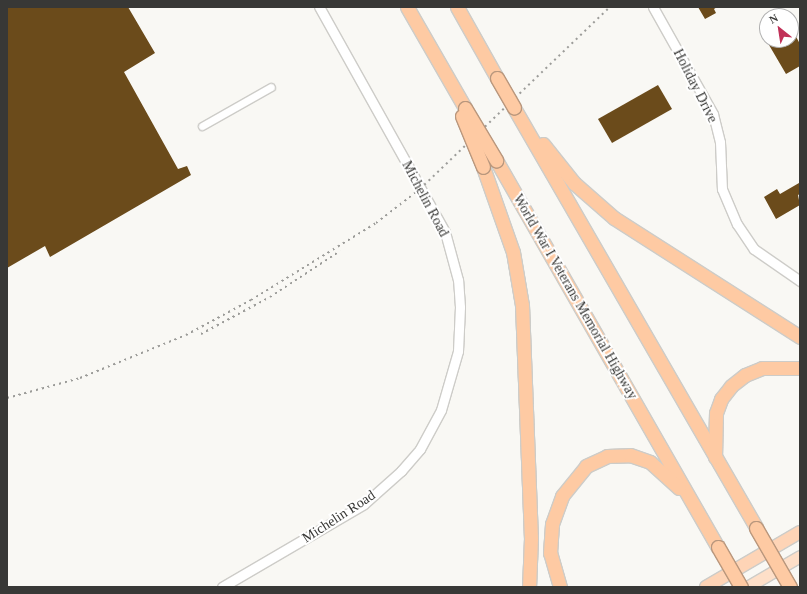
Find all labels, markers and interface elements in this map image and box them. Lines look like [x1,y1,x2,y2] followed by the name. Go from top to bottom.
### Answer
[759,8,799,48] north arrow
[767,11,780,26] text: N
[669,46,721,126] street label: Holiday Drive
[398,158,452,240] street label: Michelin Road
[509,191,641,403] street label: World War I Veterans Memorial Highway
[299,487,379,547] street label: Michelin Road

